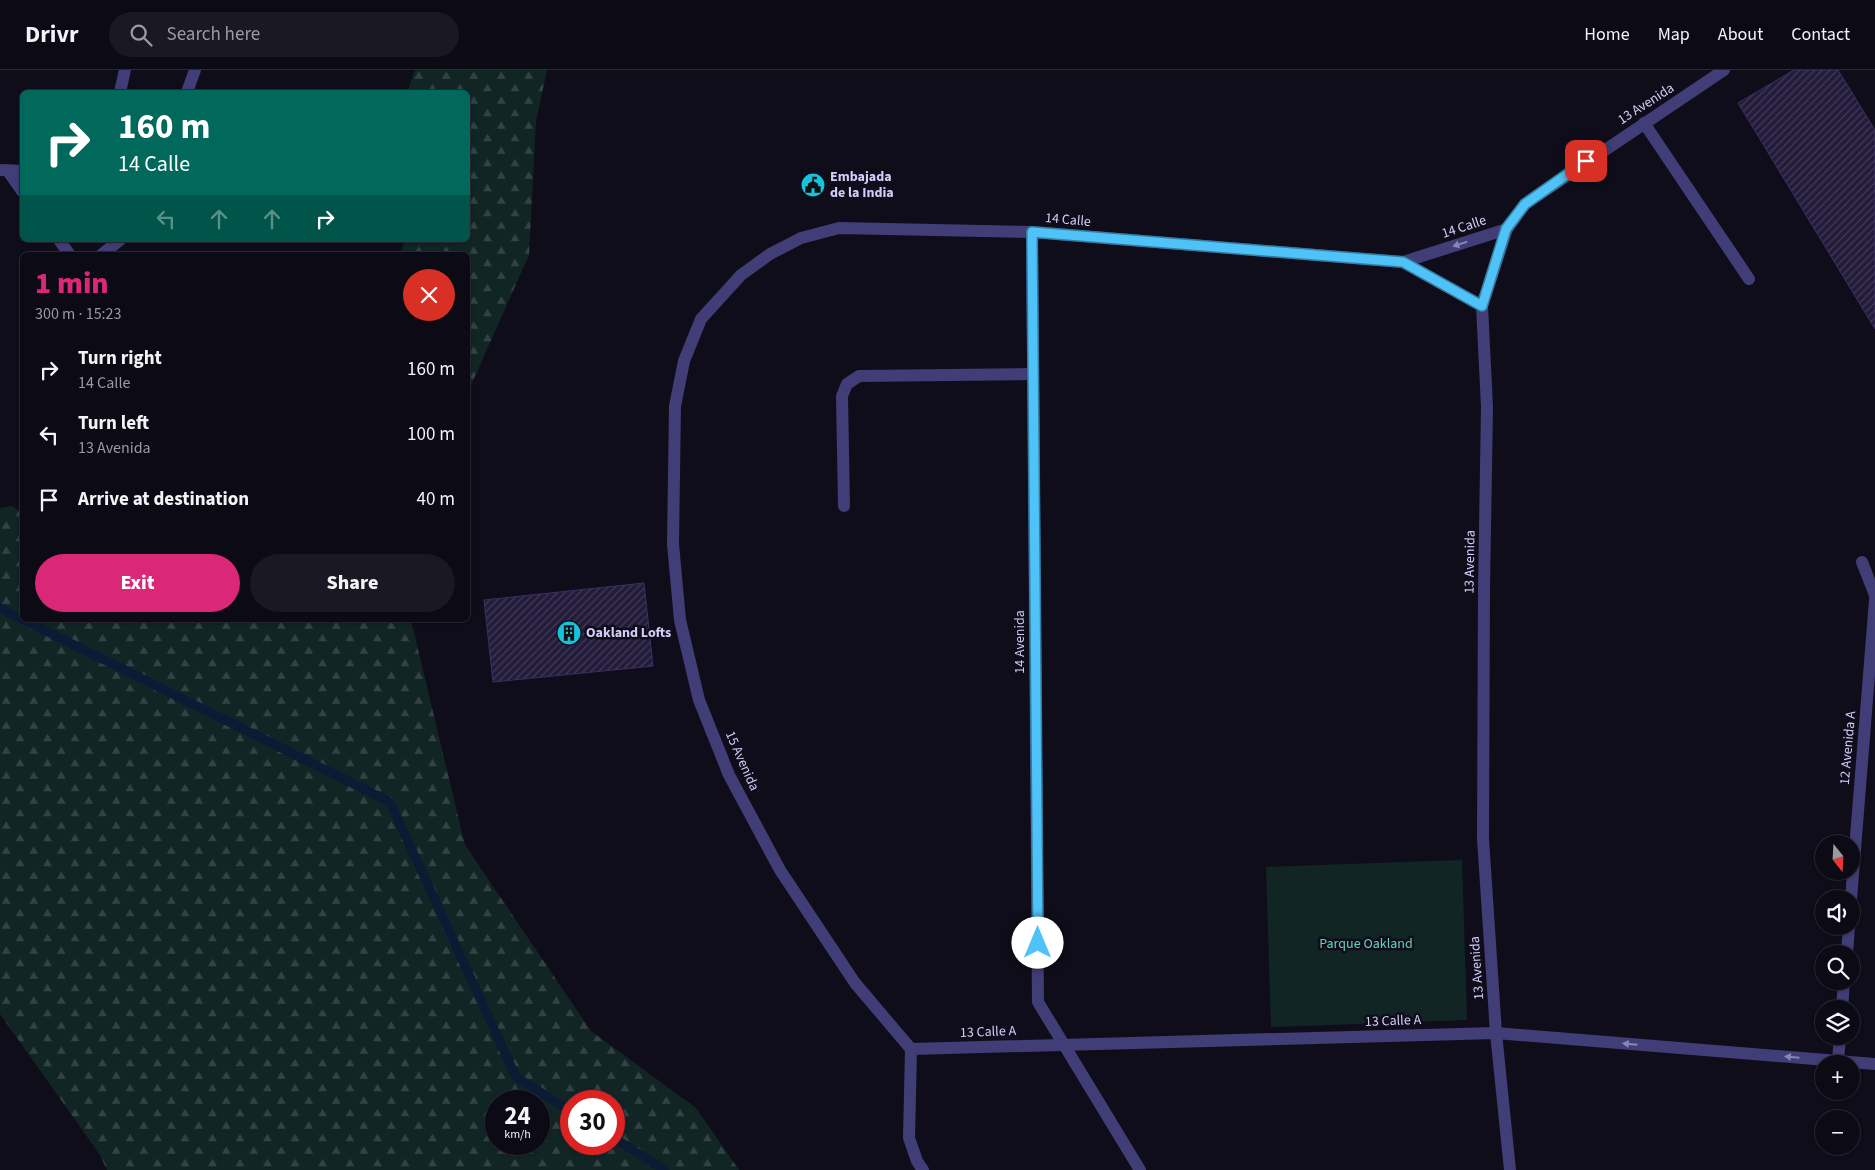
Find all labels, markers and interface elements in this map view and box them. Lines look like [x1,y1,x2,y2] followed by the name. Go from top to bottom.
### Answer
[109,12,459,57] search box
[25,17,79,52] text: Drivr
[127,21,155,49] icon: search
[167,21,260,48] text: Search here
[1584,22,1630,47] text: Home
[1658,22,1690,47] text: Map
[1718,22,1763,47] text: About
[1791,22,1850,47] text: Contact
[1614,78,1678,130] street label: 13 Avenida
[118,102,210,152] text: 160 m
[35,110,100,175] icon: right
[1565,140,1607,182] pin
[1572,147,1600,175] icon: arrive
[118,148,190,180] text: 14 Calle
[830,167,894,203] place label: Embajada de la India
[800,172,826,198] public building icon: Embajada de la India
[152,205,180,233] icon: left
[205,205,233,233] icon: ahead
[258,205,286,233] icon: ahead
[311,205,339,233] icon: right
[1044,208,1092,232] street label: 14 Calle
[1439,210,1489,244] street label: 14 Calle
[1452,240,1467,248] one-way arrow
[35,262,109,305] text: 1 min
[403,269,455,321] button: close
[35,303,122,325] text: 300 m · 15:23
[78,345,162,372] text: Turn right
[35,356,63,384] icon: right
[407,356,455,383] text: 160 m
[78,372,130,394] text: 14 Calle
[78,410,149,437] text: Turn left
[35,421,63,449] icon: left
[407,421,455,448] text: 100 m
[78,437,151,459] text: 13 Avenida
[35,486,63,514] icon: arrive
[78,486,249,513] text: Arrive at destination
[417,486,455,513] text: 40 m
[1459,530,1481,594] street label: 13 Avenida
[35,554,240,612] button: Exit
[250,554,455,612] button: Share
[1010,610,1030,674] street label: 14 Avenida
[556,620,582,646] building icon: Oakland Lofts
[586,623,671,643] place label: Oakland Lofts
[1835,710,1861,786] street label: 12 Avenida A
[720,728,764,794] street label: 15 Avenida
[1815,835,1860,880] north arrow
[1815,835,1860,1155] map controls
[1815,890,1860,935] button: sound
[1011,916,1063,968] position arrow
[1319,934,1413,954] park label: Parque Oakland
[1465,936,1489,1000] street label: 13 Avenida
[1815,945,1860,990] button: search
[1815,1000,1860,1045] button: layers
[1365,1010,1422,1032] street label: 13 Calle A
[960,1021,1017,1043] street label: 13 Calle A
[1621,1039,1637,1047] one-way arrow
[1783,1053,1799,1061] one-way arrow
[1815,1055,1860,1100] button: +
[560,1090,625,1155] speed limit sign: 30
[504,1098,531,1134] text: 24
[1815,1110,1860,1155] button: −
[504,1126,531,1143] text: km/h

